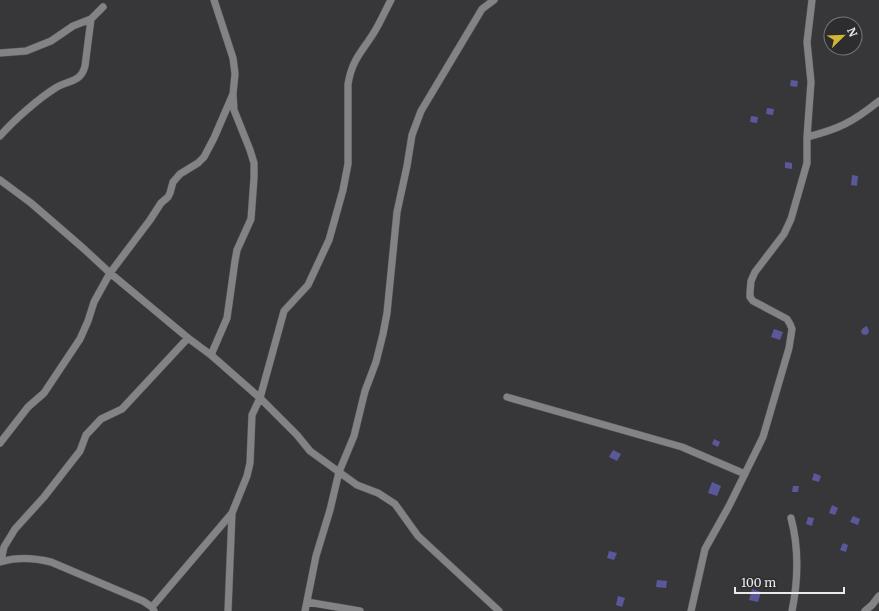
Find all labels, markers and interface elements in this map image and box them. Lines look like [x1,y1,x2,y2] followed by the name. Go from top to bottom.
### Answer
[823,16,863,56] north arrow
[844,25,860,39] text: N
[735,569,844,595] scale bar
[741,575,776,590] text: 100 m

